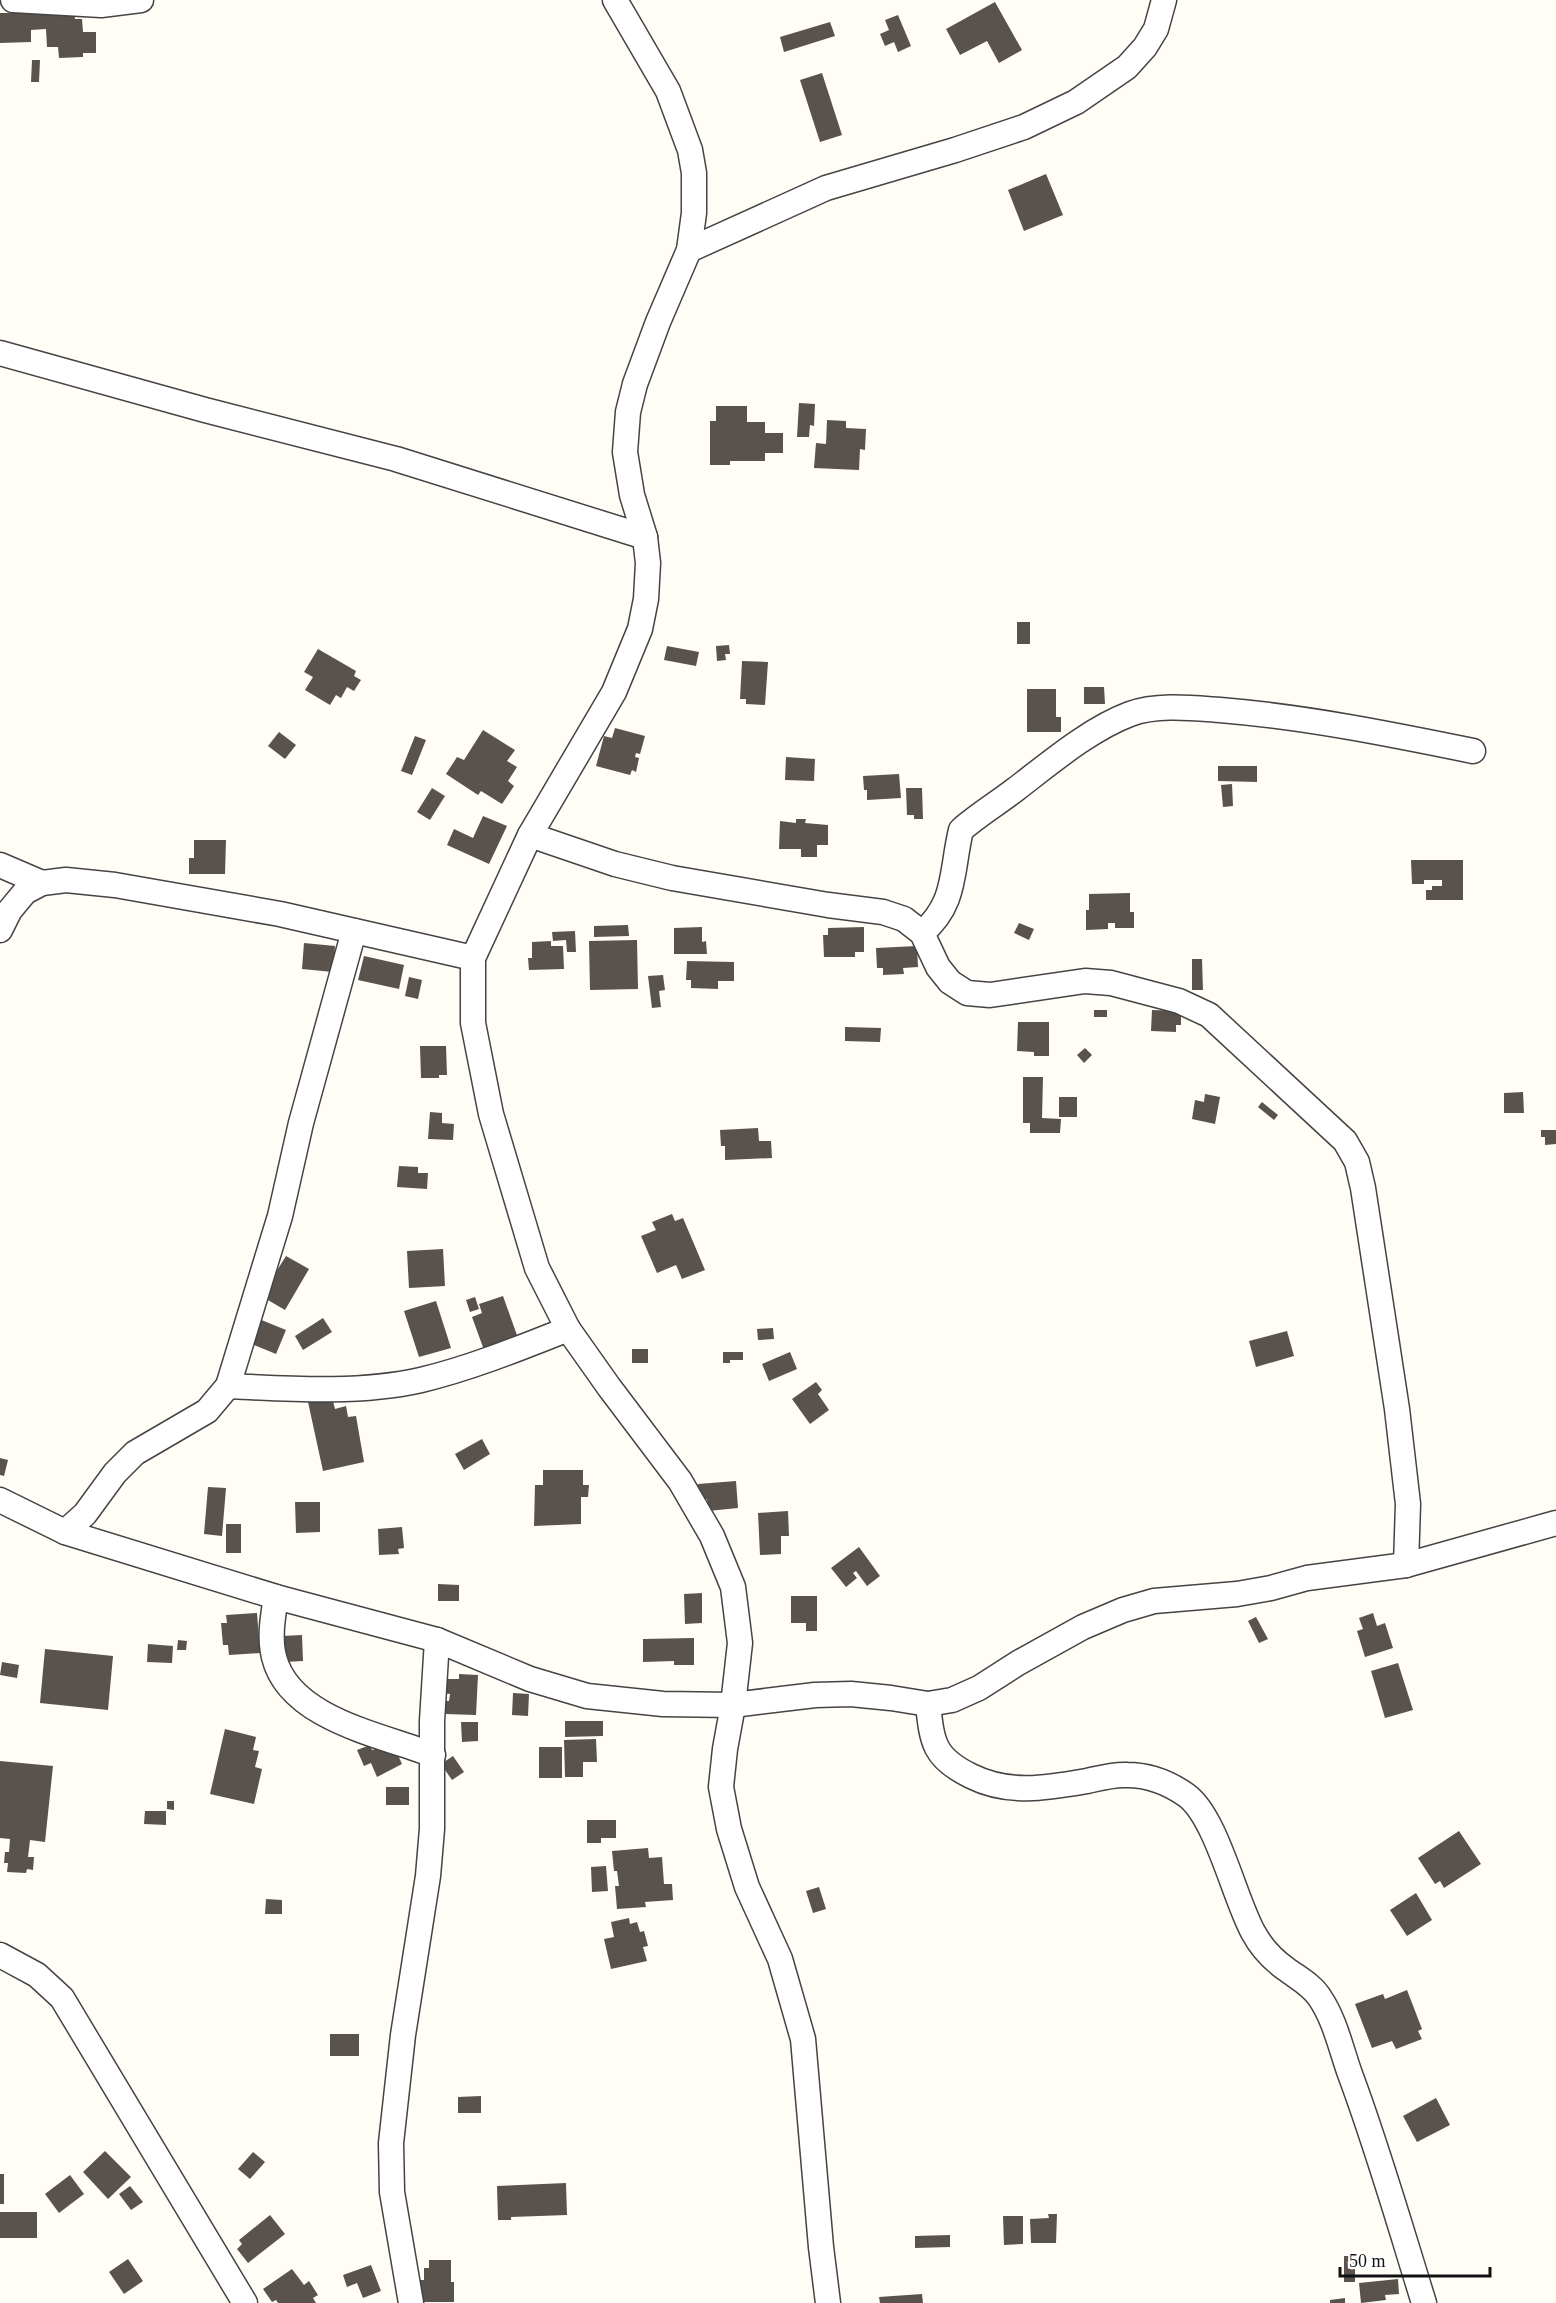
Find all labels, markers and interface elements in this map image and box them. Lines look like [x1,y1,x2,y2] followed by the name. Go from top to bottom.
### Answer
[1340,2240,1490,2278] scale bar
[1349,2251,1386,2271] text: 50 m

